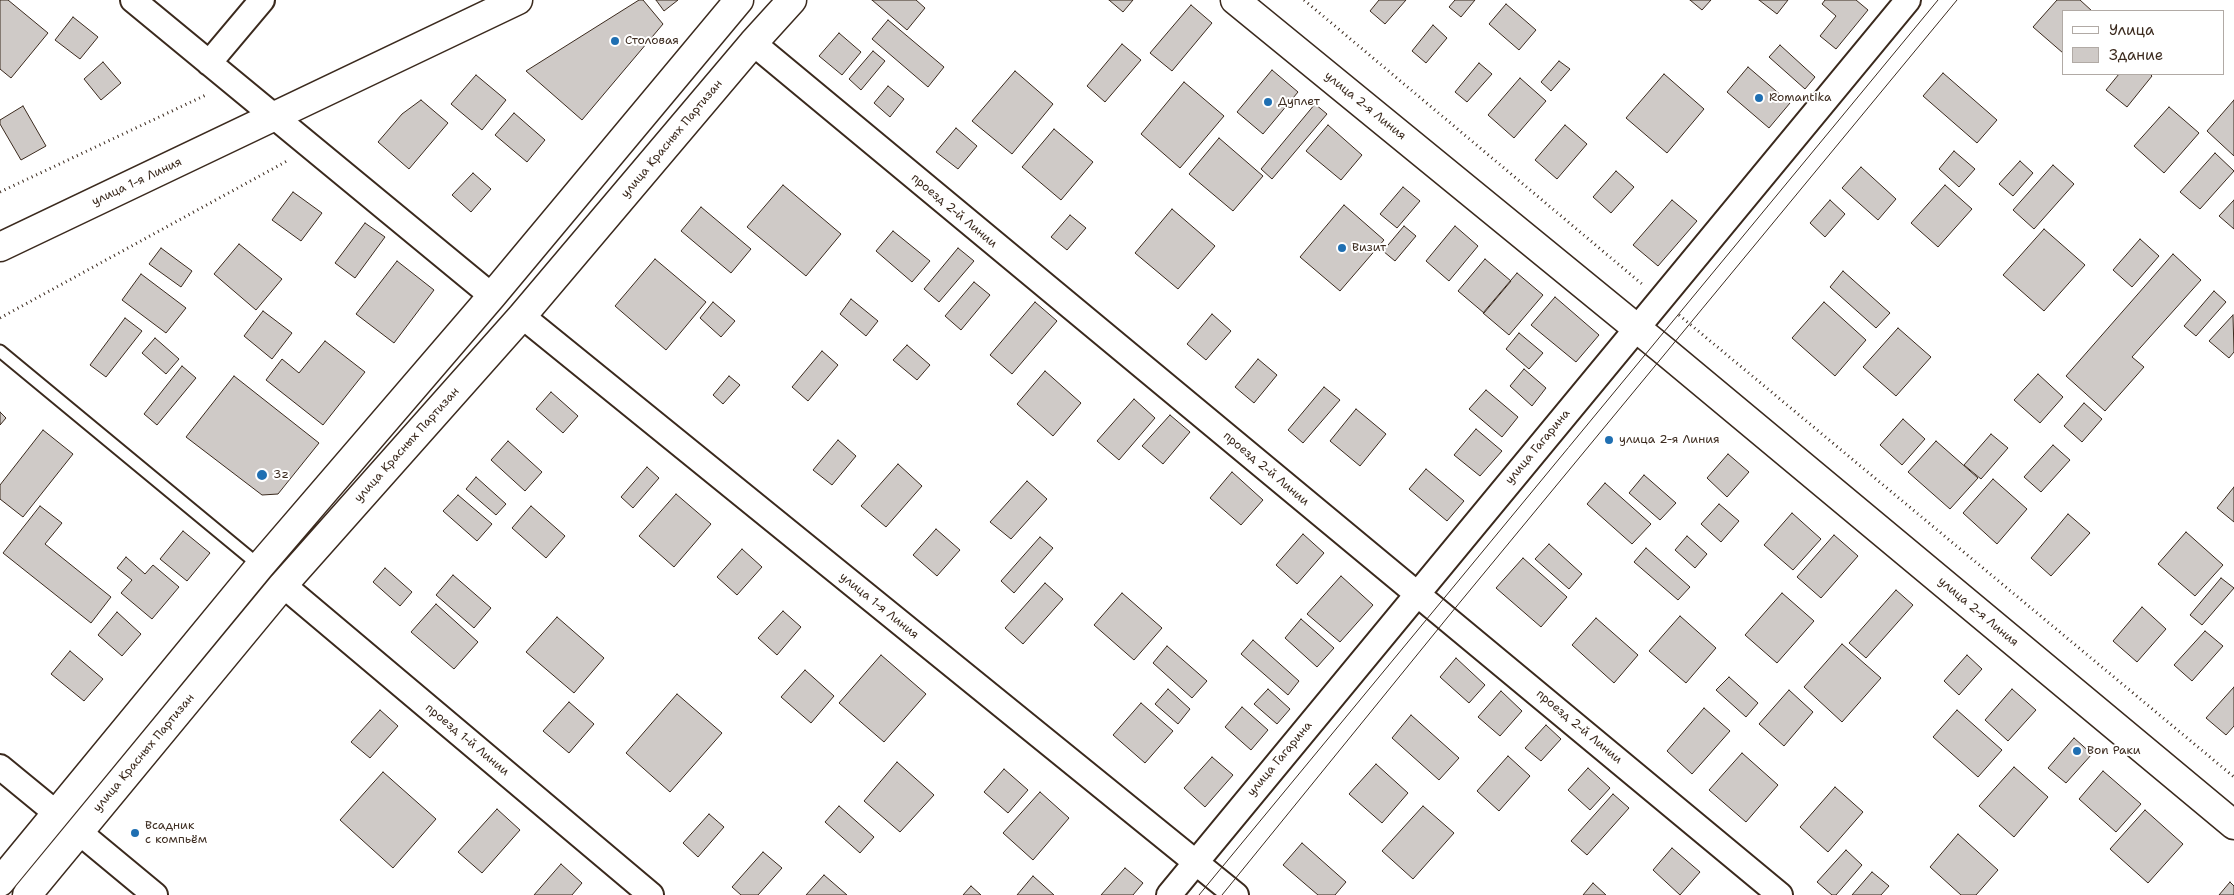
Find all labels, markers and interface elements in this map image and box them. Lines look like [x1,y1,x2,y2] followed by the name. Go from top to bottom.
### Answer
[2062,10,2224,75] legend
[2109,20,2154,40] text: Улица
[625,34,679,48] place label: Столовая
[609,35,621,47] marker: Столовая
[2109,45,2163,65] text: Здание
[1321,69,1409,143] street label: улица 2-я Линия
[618,77,726,201] street label: улица Красных Партизан
[1769,91,1831,105] place label: Romantika
[1753,92,1765,104] marker: Romantika
[1278,95,1320,109] place label: Дуплет
[1262,96,1274,108] marker: Дуплет
[90,155,184,209] street label: улица 1-я Линия
[908,171,1000,251] street label: проезд 2-й Линии
[1352,241,1386,255] place label: Визит
[1336,242,1348,254] marker: Визит
[352,385,462,505] street label: улица Красных Партизан
[1502,407,1574,487] street label: улица Гагарина
[1220,429,1312,509] street label: проезд 2-й Линии
[1619,433,1720,447] place label: улица 2-я Линия
[1603,434,1615,446] marker: улица 2-я Линия
[255,468,269,482] marker: 3z
[273,468,289,482] place label: 3z
[837,570,921,642] street label: улица 1-я Линия
[1935,574,2021,650] street label: улица 2-я Линия
[1533,687,1625,767] street label: проезд 2-й Линии
[90,691,198,815] street label: улица Красных Партизан
[422,701,512,779] street label: проезд 1-й Линии
[1244,719,1316,799] street label: улица Гагарина
[2087,744,2141,758] place label: Bon Раки
[2071,745,2083,757] marker: Bon Раки
[145,819,207,847] place label: Всадник с компьём
[129,827,141,839] marker: Всадник с компьём

